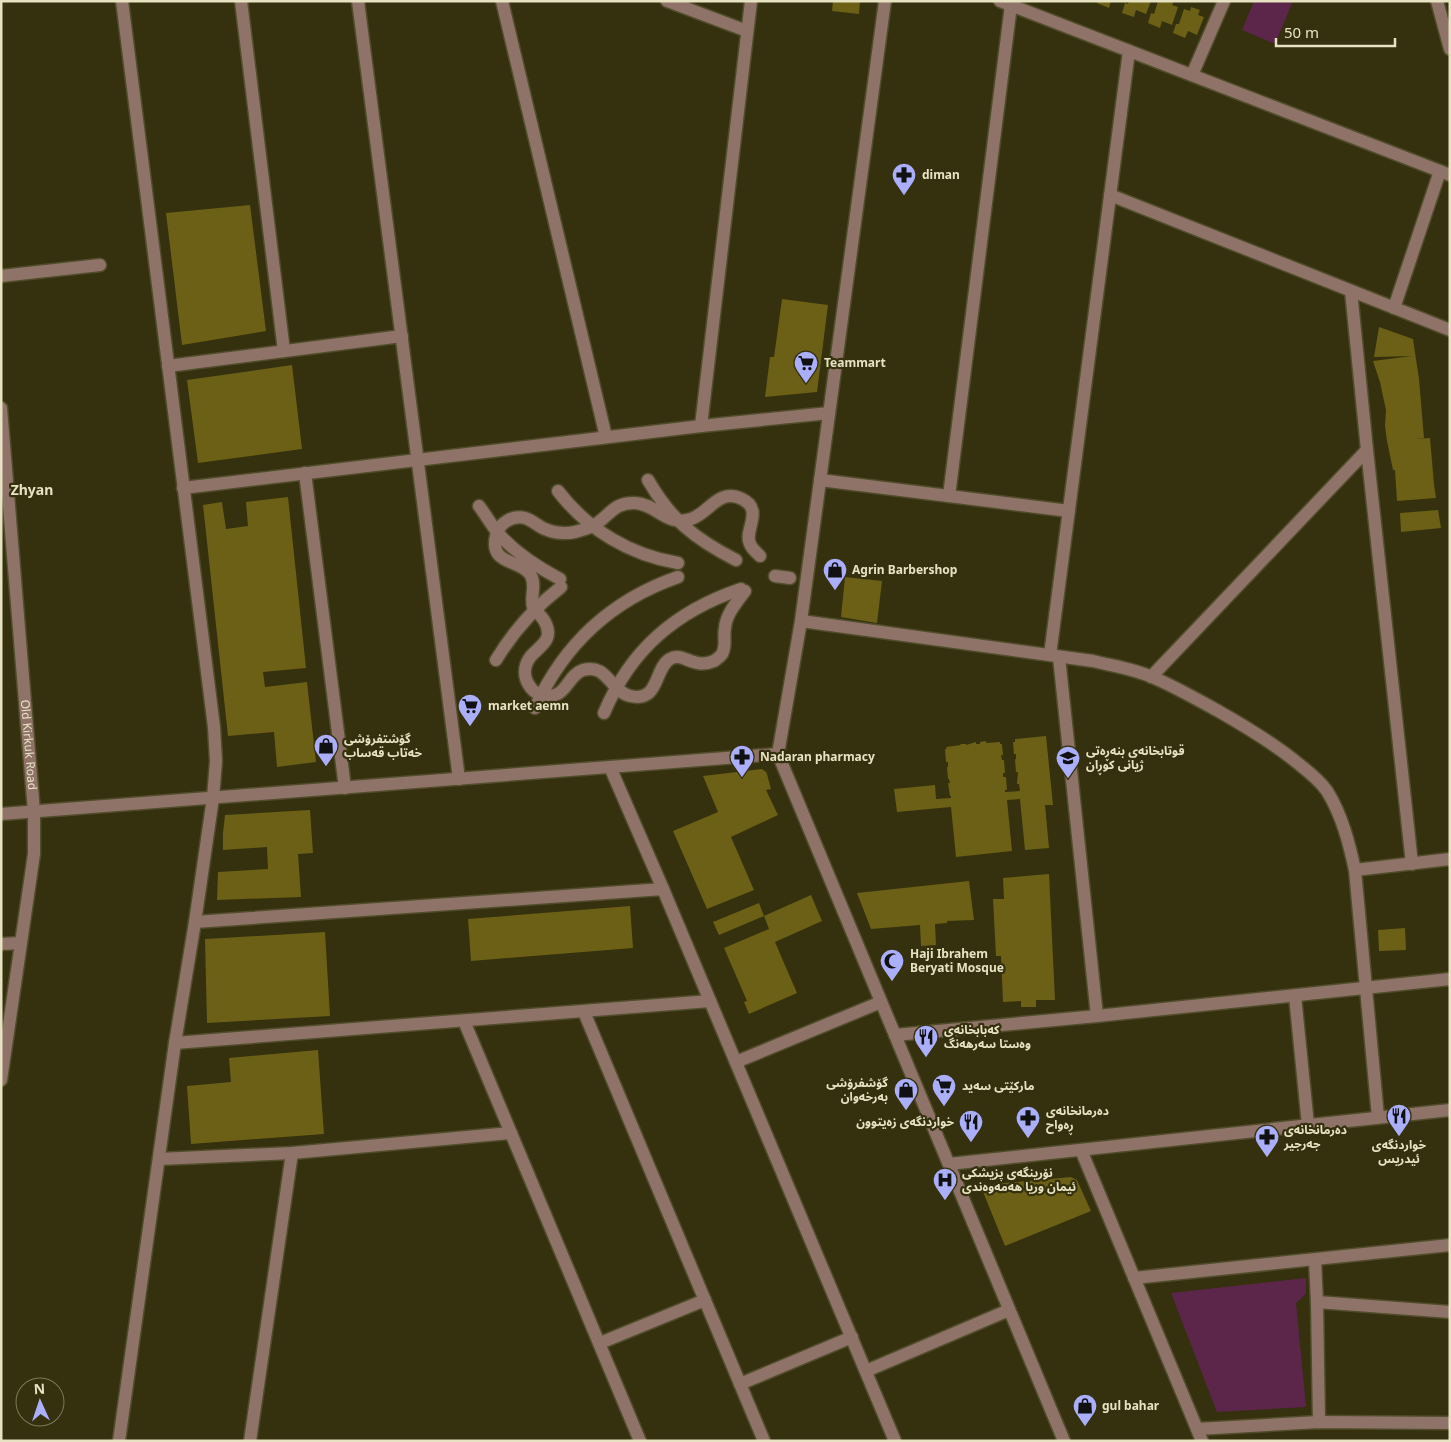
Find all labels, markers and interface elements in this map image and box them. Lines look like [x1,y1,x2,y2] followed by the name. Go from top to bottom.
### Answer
[1276,15,1395,47] scale bar
[1284,22,1319,42] text: 50 m
[891,162,917,196] pharmacy icon: diman
[922,166,960,183] place label: diman
[793,350,819,384] supermarket icon: Teammart
[824,354,886,371] place label: Teammart
[11,480,53,499] district label: Zhyan
[822,557,848,591] shop icon: Agrin Barbershop
[852,561,958,578] place label: Agrin Barbershop
[457,693,483,727] supermarket icon: market aemn
[488,697,569,714] place label: market aemn
[17,699,41,791] street label: Old Kirkuk Road
[344,730,422,761] place label: گۆشتفرۆشی خەتاب قەساب
[313,733,339,767] shop icon: گۆشتفرۆشی خەتاب قەساب
[1086,742,1184,776] place label: قوتابخانەی بنەڕەتی ژیانی کوڕان
[729,744,755,778] pharmacy icon: Nadaran pharmacy
[1055,745,1081,779] school or university icon: قوتابخانەی بنەڕەتی ژیانی کوڕان
[760,748,875,765] place label: Nadaran pharmacy
[910,945,1004,976] place label: Haji Ibrahem Beryati Mosque
[879,948,905,982] mosque icon: Haji Ibrahem Beryati Mosque
[944,1021,1031,1052] place label: کەبابخانەی وەستا سەرهەنگ
[913,1024,939,1058] restaurant icon: کەبابخانەی وەستا سەرهەنگ
[931,1073,957,1107] supermarket icon: مارکێتی سەید
[826,1074,889,1105] place label: گۆشفرۆشی بەرخەوان
[893,1077,919,1111] shop icon: گۆشفرۆشی بەرخەوان
[962,1077,1034,1094] place label: مارکێتی سەید
[1046,1102,1109,1136] place label: دەرمانخانەی ڕەواح
[1386,1103,1412,1137] restaurant icon: خواردنگەی ئیدریس
[1015,1105,1041,1139] pharmacy icon: دەرمانخانەی ڕەواح
[958,1109,984,1143] restaurant icon: خواردنگەی زەیتوون
[856,1113,954,1130] place label: خواردنگەی زەیتوون
[1283,1121,1347,1152] place label: دەرمانخانەی جەرجیر
[1254,1124,1280,1158] pharmacy icon: دەرمانخانەی جەرجیر
[1372,1136,1427,1167] place label: خواردنگەی ئیدریس
[962,1164,1076,1195] place label: نۆرینگەی پزیشکی ئیمان وریا هەمەوەندی
[932,1167,958,1201] hospital icon: نۆرینگەی پزیشکی ئیمان وریا هەمەوەندی
[15,1377,65,1427] north arrow
[33,1379,45,1398] text: N
[1072,1393,1098,1427] shop icon: gul bahar
[1102,1397,1160,1414] place label: gul bahar

